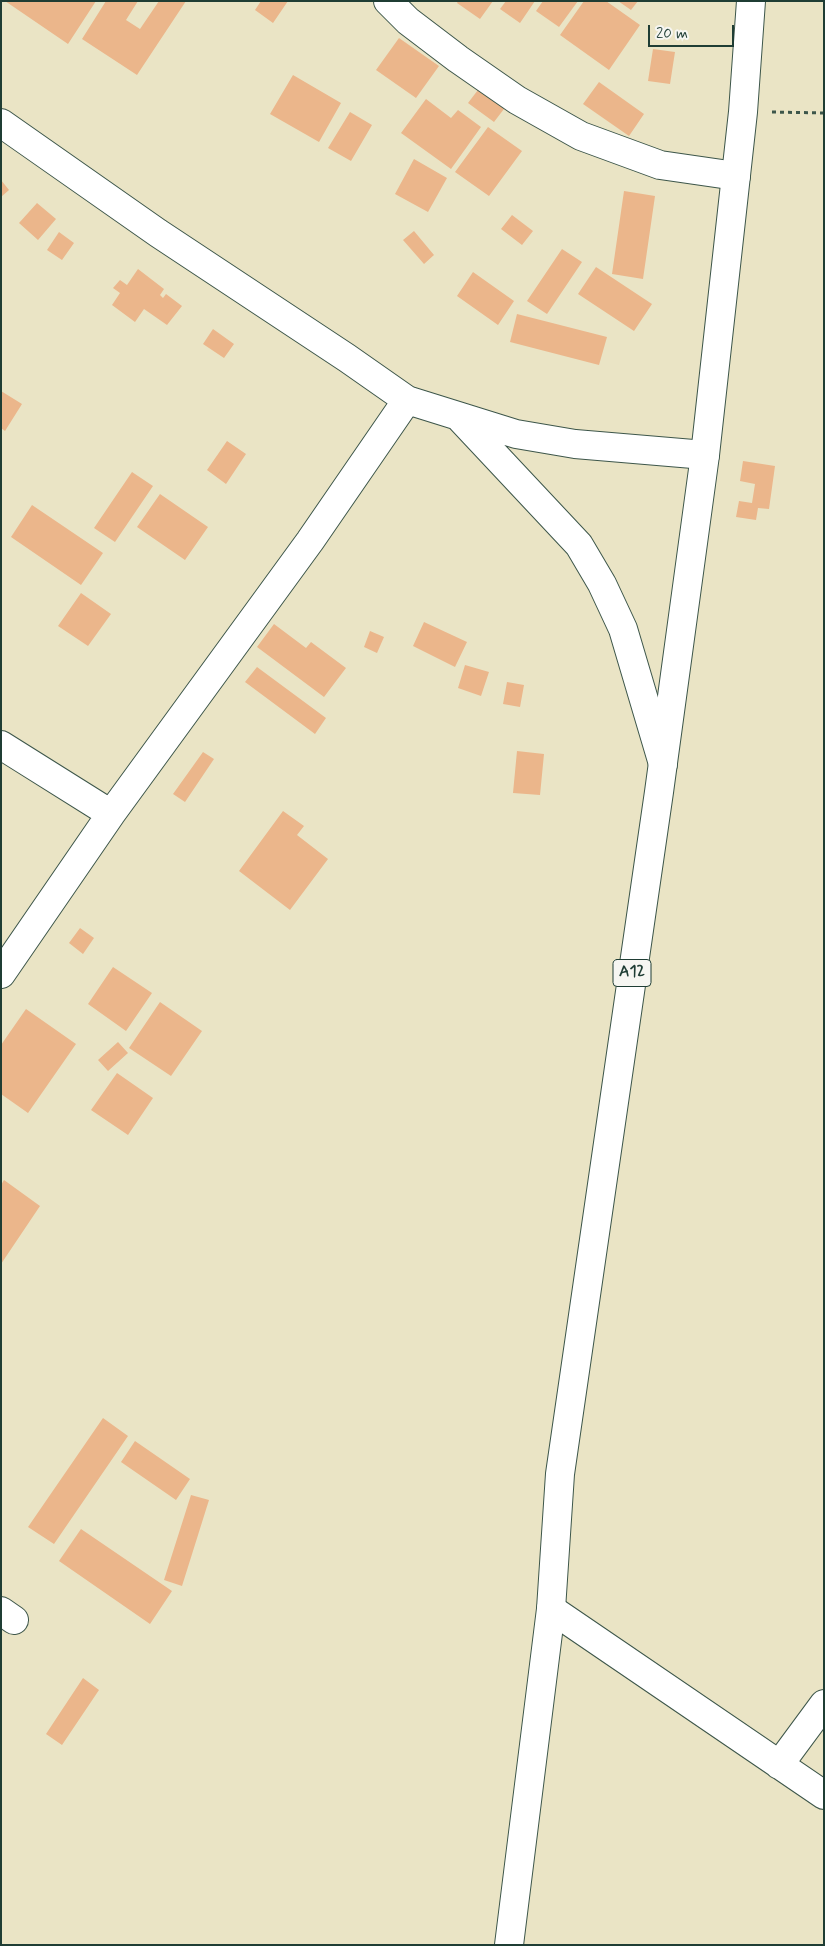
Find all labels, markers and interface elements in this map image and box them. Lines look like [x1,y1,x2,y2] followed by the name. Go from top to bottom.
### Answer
[650,15,736,47] scale bar
[656,24,688,44] text: 20 m
[613,960,651,986] road number: A12

